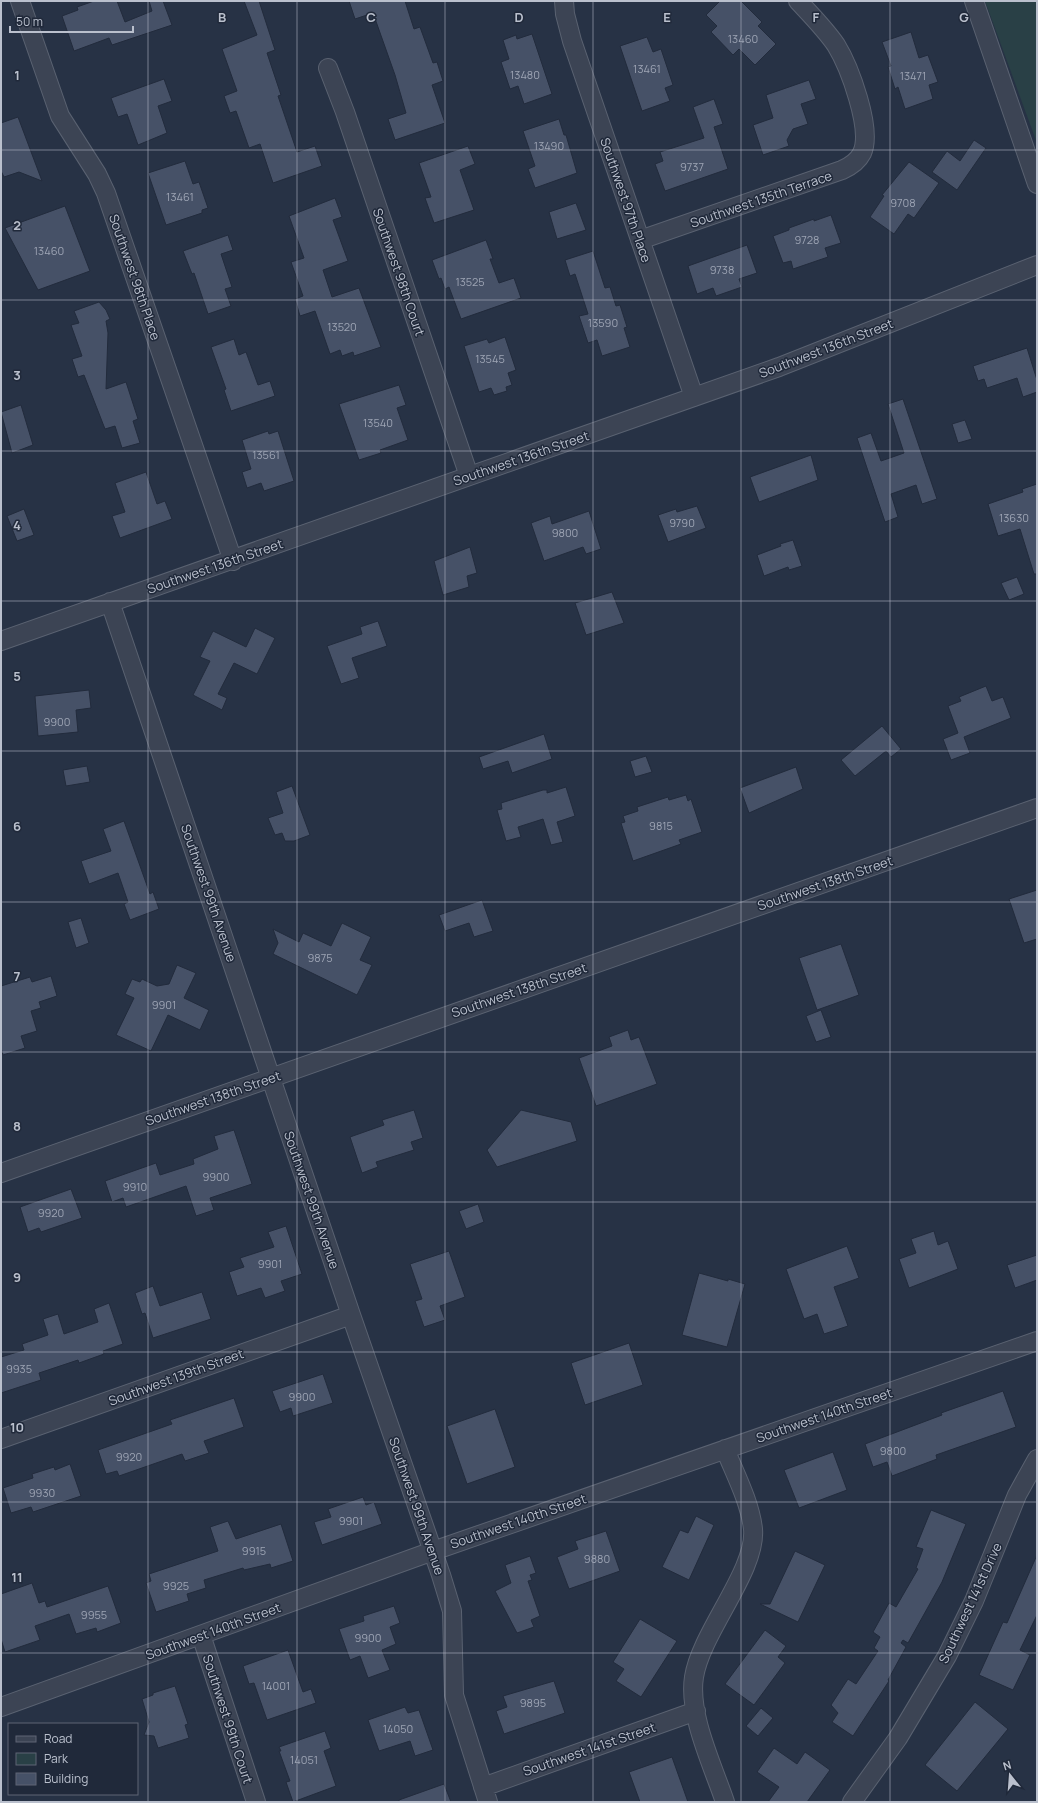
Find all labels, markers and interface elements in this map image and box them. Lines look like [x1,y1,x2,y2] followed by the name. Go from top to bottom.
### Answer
[10,8,133,34] scale bar
[218,8,226,26] text: B
[366,8,376,26] text: C
[514,8,524,26] text: D
[663,8,671,26] text: E
[813,8,820,26] text: F
[959,8,969,26] text: G
[16,13,43,30] text: 50 m
[728,31,758,46] house number: 13460
[633,61,661,76] house number: 13461
[14,66,20,84] text: 1
[510,67,540,82] house number: 13480
[900,68,926,83] house number: 13471
[596,135,656,265] street label: Southwest 97th Place
[534,138,564,153] house number: 13490
[680,159,704,174] house number: 9737
[688,166,835,232] street label: Southwest 135th Terrace
[166,189,194,204] house number: 13461
[890,195,916,210] house number: 9708
[369,206,429,338] street label: Southwest 98th Court
[105,212,165,343] street label: Southwest 98th Place
[13,216,21,234] text: 2
[795,232,819,247] house number: 9728
[34,243,64,258] house number: 13460
[710,262,734,277] house number: 9738
[455,274,485,289] house number: 13525
[756,314,896,382] street label: Southwest 136th Street
[588,315,618,330] house number: 13590
[327,319,357,334] house number: 13520
[475,351,505,366] house number: 13545
[13,366,21,384] text: 3
[363,415,393,430] house number: 13540
[451,426,591,490] street label: Southwest 136th Street
[252,447,280,462] house number: 13561
[999,510,1029,525] house number: 13630
[669,515,695,530] house number: 9790
[13,516,21,534] text: 4
[552,525,578,540] house number: 9800
[145,534,285,598] street label: Southwest 136th Street
[13,667,21,685] text: 5
[43,714,71,729] house number: 9900
[13,817,21,835] text: 6
[649,818,673,833] house number: 9815
[177,822,241,965] street label: Southwest 99th Avenue
[755,851,895,915] street label: Southwest 138th Street
[307,950,333,965] house number: 9875
[449,958,589,1022] street label: Southwest 138th Street
[14,967,21,985] text: 7
[152,997,176,1012] house number: 9901
[143,1066,283,1130] street label: Southwest 138th Street
[13,1117,21,1135] text: 8
[280,1129,344,1272] street label: Southwest 99th Avenue
[202,1169,230,1184] house number: 9900
[123,1179,147,1194] house number: 9910
[38,1205,64,1220] house number: 9920
[258,1256,282,1271] house number: 9901
[13,1268,21,1286] text: 9
[106,1344,246,1410] street label: Southwest 139th Street
[6,1361,32,1376] house number: 9935
[754,1383,894,1447] street label: Southwest 140th Street
[288,1389,316,1404] house number: 9900
[10,1418,24,1436] text: 10
[385,1435,449,1578] street label: Southwest 99th Avenue
[880,1443,906,1458] house number: 9800
[116,1449,142,1464] house number: 9920
[29,1485,55,1500] house number: 9930
[448,1489,588,1553] street label: Southwest 140th Street
[339,1513,363,1528] house number: 9901
[934,1539,1006,1666] street label: Southwest 141st Drive
[242,1543,266,1558] house number: 9915
[584,1551,610,1566] house number: 9880
[11,1568,23,1586] text: 11
[163,1578,189,1593] house number: 9925
[143,1598,283,1664] street label: Southwest 140th Street
[81,1607,107,1622] house number: 9955
[354,1630,382,1645] house number: 9900
[199,1652,257,1786] street label: Southwest 99th Court
[262,1678,290,1693] house number: 14001
[520,1695,546,1710] house number: 9895
[520,1718,658,1780] street label: Southwest 141st Street
[383,1721,413,1736] house number: 14050
[8,1723,138,1795] legend
[44,1730,72,1747] text: Road
[44,1750,69,1767] text: Park
[290,1752,318,1767] house number: 14051
[990,1755,1030,1795] north arrow
[1001,1757,1013,1773] text: N
[44,1770,88,1787] text: Building

